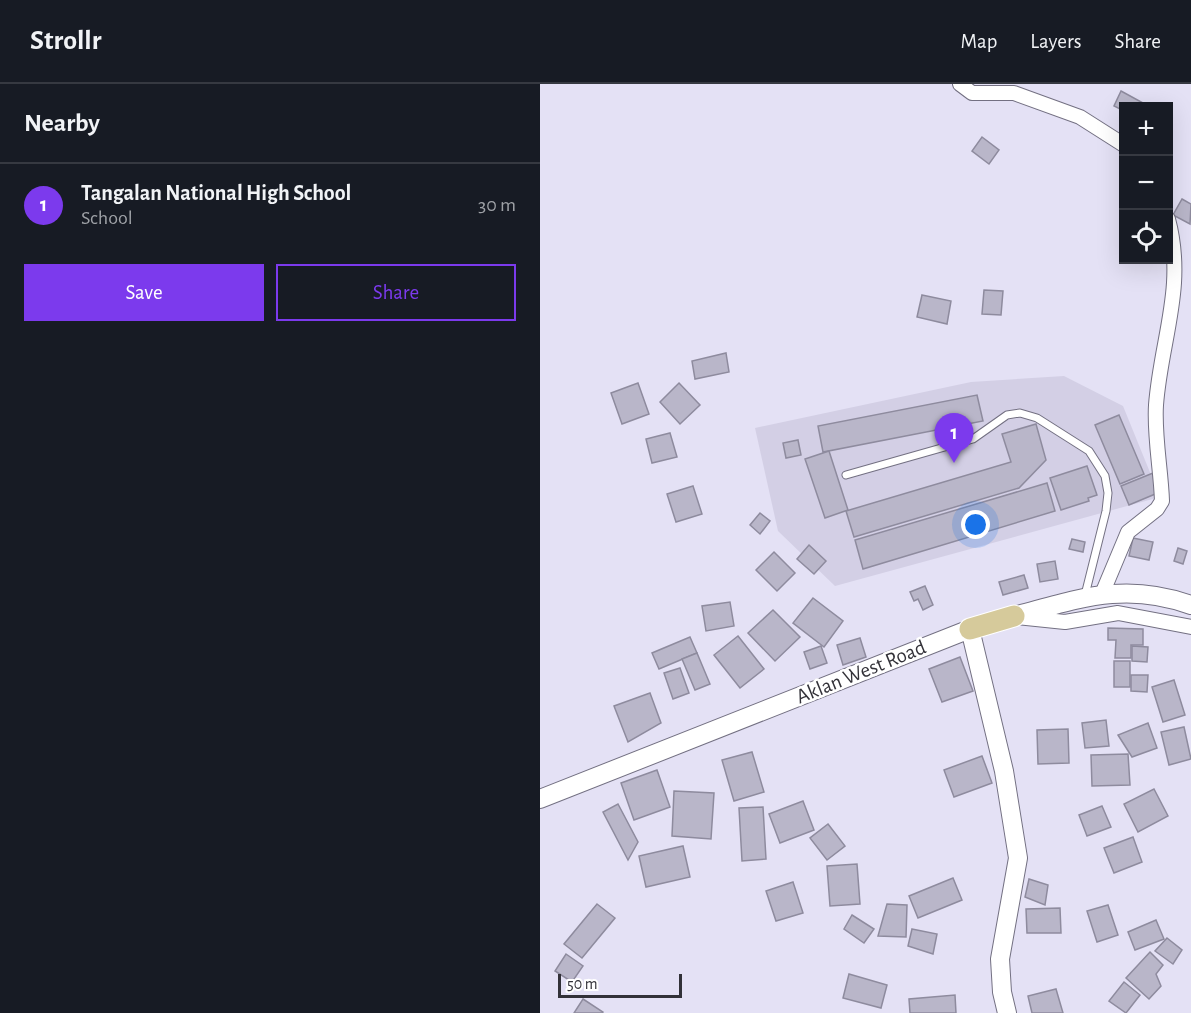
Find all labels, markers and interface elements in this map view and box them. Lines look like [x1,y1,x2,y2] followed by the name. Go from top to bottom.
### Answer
[30,27,101,55] text: Strollr
[961,31,997,52] text: Map
[1030,31,1081,52] text: Layers
[1114,31,1161,52] text: Share
[1119,102,1173,264] map controls
[1119,102,1173,156] button: +
[24,110,100,136] text: Nearby
[1119,156,1173,210] button: −
[81,182,351,204] text: Tangalan National High School
[40,195,47,215] text: 1
[478,195,516,215] text: 30 m
[81,208,133,228] text: School
[1119,210,1173,264] button: locate
[24,264,264,321] button: Save
[276,264,516,321] button: Share
[934,414,974,463] pin: 1
[961,510,990,539] your location
[793,636,929,708] street label: Aklan West Road
[558,971,682,998] scale bar
[567,976,598,992] text: 50 m

